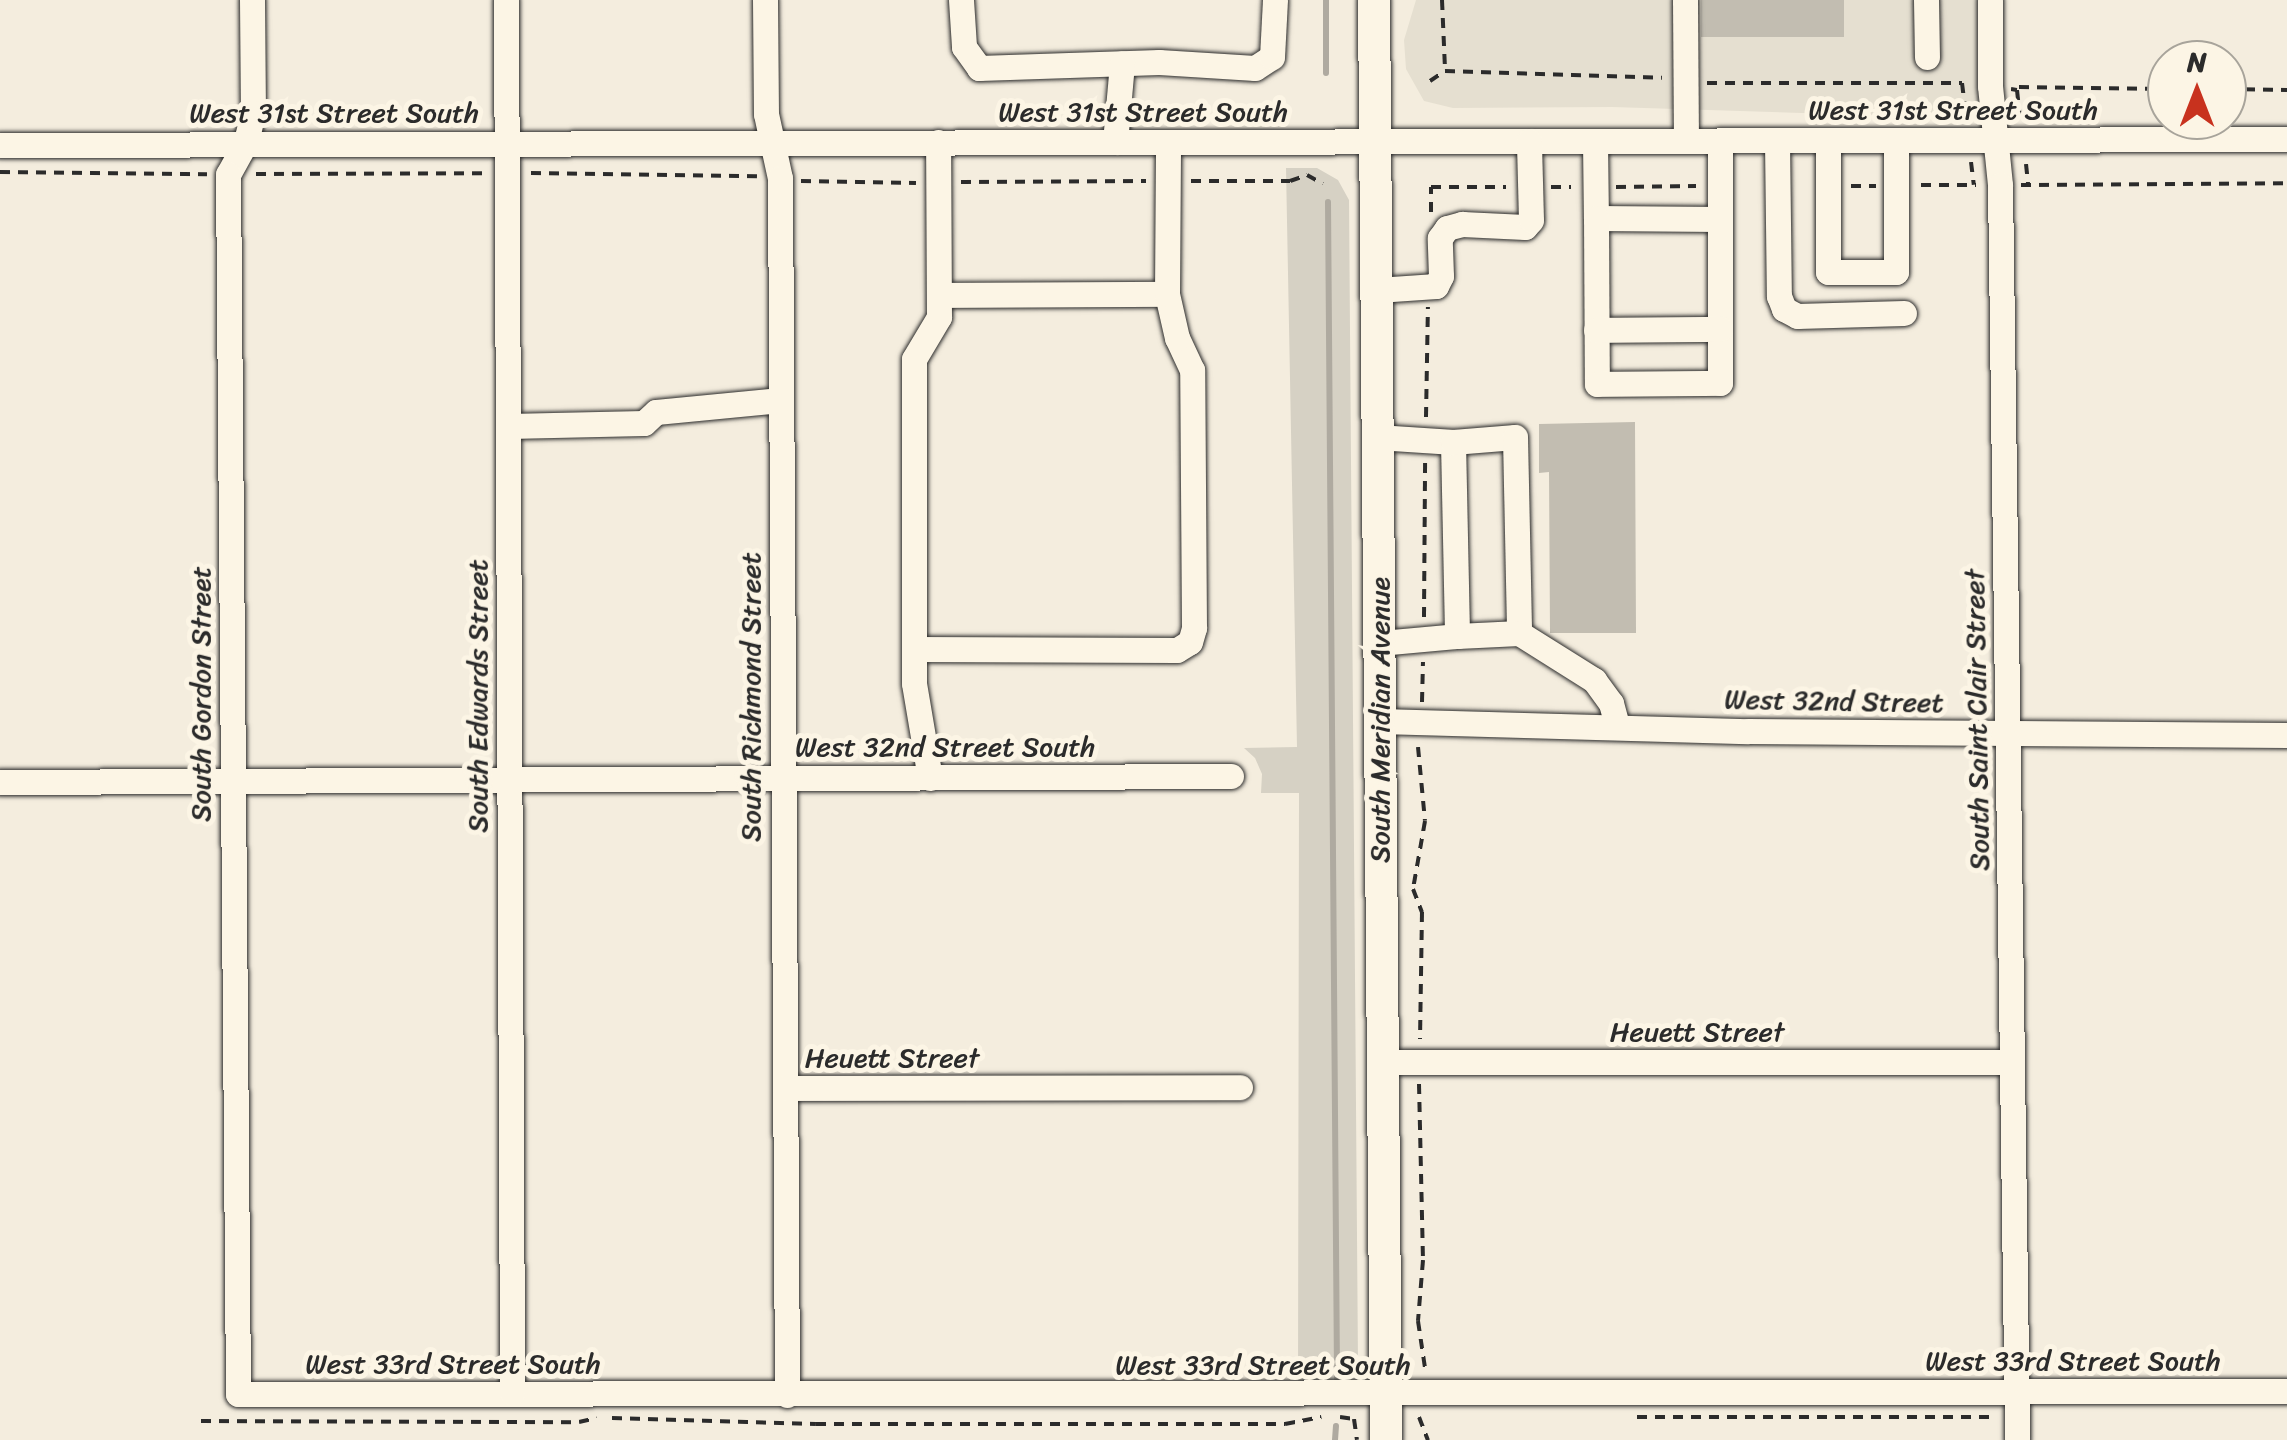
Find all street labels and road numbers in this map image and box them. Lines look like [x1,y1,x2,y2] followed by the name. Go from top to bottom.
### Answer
[1808,93,2098,127] street label: West 31st Street South
[998,95,1288,129] street label: West 31st Street South
[189,96,479,130] street label: West 31st Street South
[734,553,768,841] street label: South Richmond Street
[461,560,495,832] street label: South Edwards Street
[184,566,218,822] street label: South Gordon Street
[1958,569,1996,871] street label: South Saint Clair Street
[1363,577,1397,863] street label: South Meridian Avenue
[1725,682,1943,720] street label: West 32nd Street
[795,730,1095,764] street label: West 32nd Street South
[1610,1015,1784,1049] street label: Heuett Street
[805,1041,979,1075] street label: Heuett Street
[1925,1344,2221,1378] street label: West 33rd Street South
[305,1347,601,1381] street label: West 33rd Street South
[1115,1348,1411,1382] street label: West 33rd Street South

